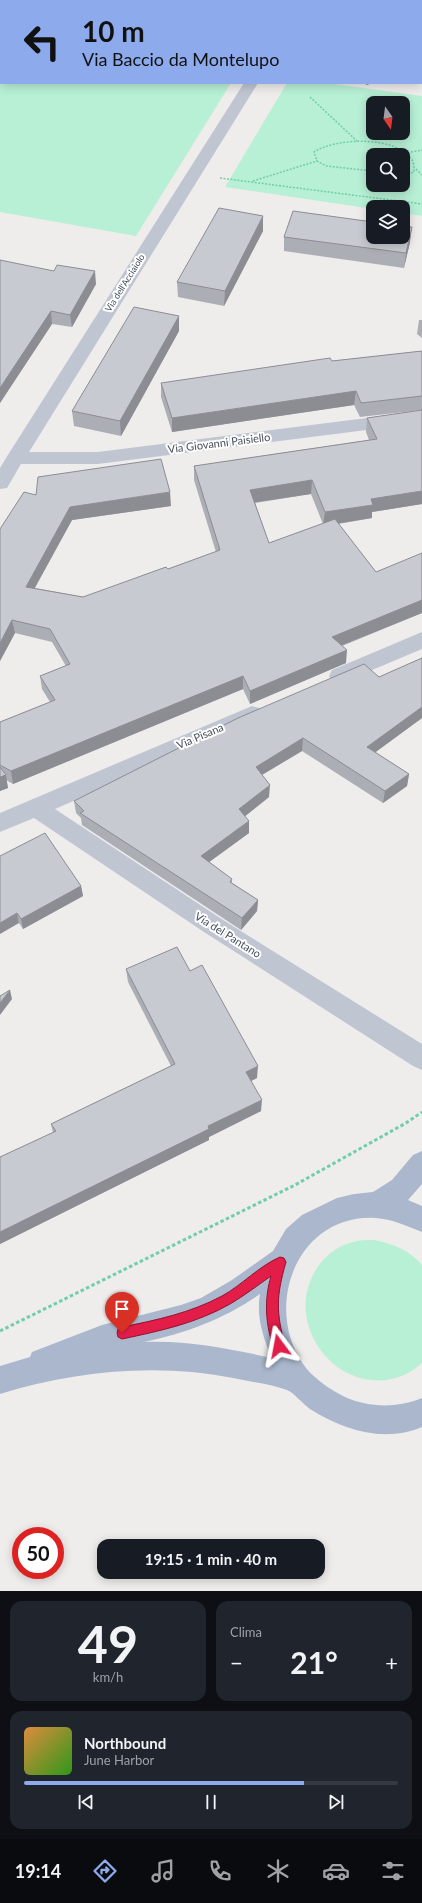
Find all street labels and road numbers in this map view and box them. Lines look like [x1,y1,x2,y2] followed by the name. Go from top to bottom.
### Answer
[102,252,147,314] street label: Via dell'Acciaiolo
[167,430,271,455] street label: Via Giovanni Paisiello
[175,720,225,751] street label: Via Pisana
[193,909,264,960] street label: Via del Pantano

